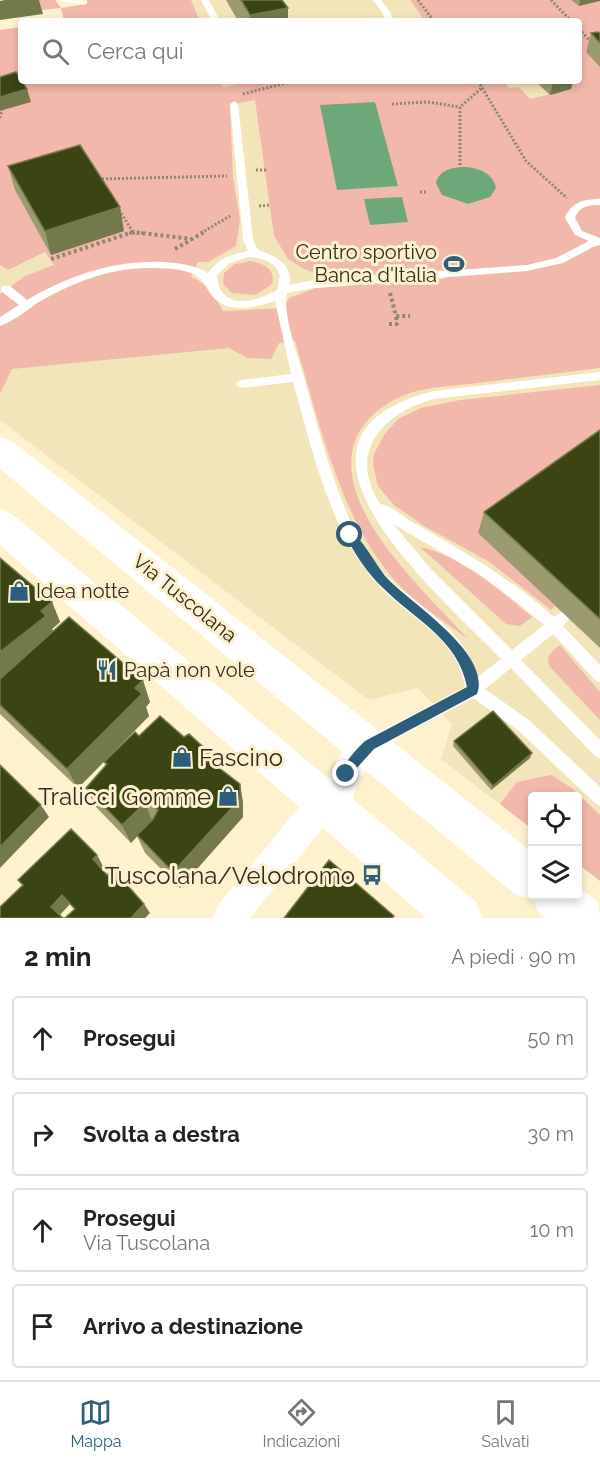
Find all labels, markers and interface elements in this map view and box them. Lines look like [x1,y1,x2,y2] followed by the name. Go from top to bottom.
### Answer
[18,18,582,84] search box
[39,35,72,68] icon: search
[87,38,184,64] text: Cerca qui
[295,240,437,287] place label: Centro sportivo Banca d'Italia
[442,252,466,276] sports icon: Centro sportivo Banca d'Italia
[336,521,362,547] route start
[128,549,242,647] street label: Via Tuscolana
[7,579,31,603] shop icon: Idea notte
[36,579,130,603] place label: Idea notte
[95,658,119,682] restaurant icon: Papà non vole
[124,658,255,682] place label: Papà non vole
[199,743,283,772] place label: Fascino
[170,745,194,769] shop icon: Fascino
[332,760,358,786] route end
[38,782,211,811] place label: Tralicci Gomme
[216,784,240,808] shop icon: Tralicci Gomme
[528,792,582,900] map controls
[528,792,582,846] button: locate
[528,846,582,900] button: layers
[105,861,355,890] place label: Tuscolana/Velodromo
[360,863,384,887] bus stop icon: Tuscolana/Velodromo
[24,942,91,972] text: 2 min
[451,945,576,969] text: A piedi · 90 m
[26,1022,59,1055] icon: ahead
[83,1025,176,1051] text: Prosegui
[527,1026,574,1050] text: 50 m
[26,1118,59,1151] icon: right
[83,1121,240,1147] text: Svolta a destra
[528,1122,574,1146] text: 30 m
[83,1205,176,1231] text: Prosegui
[26,1214,59,1247] icon: ahead
[530,1218,574,1242] text: 10 m
[83,1231,210,1255] text: Via Tuscolana
[26,1310,59,1343] icon: arrive
[83,1313,303,1339] text: Arrivo a destinazione
[70,1396,122,1451] tab: Mappa
[262,1396,340,1451] tab: Indicazioni
[481,1396,530,1451] tab: Salvati

